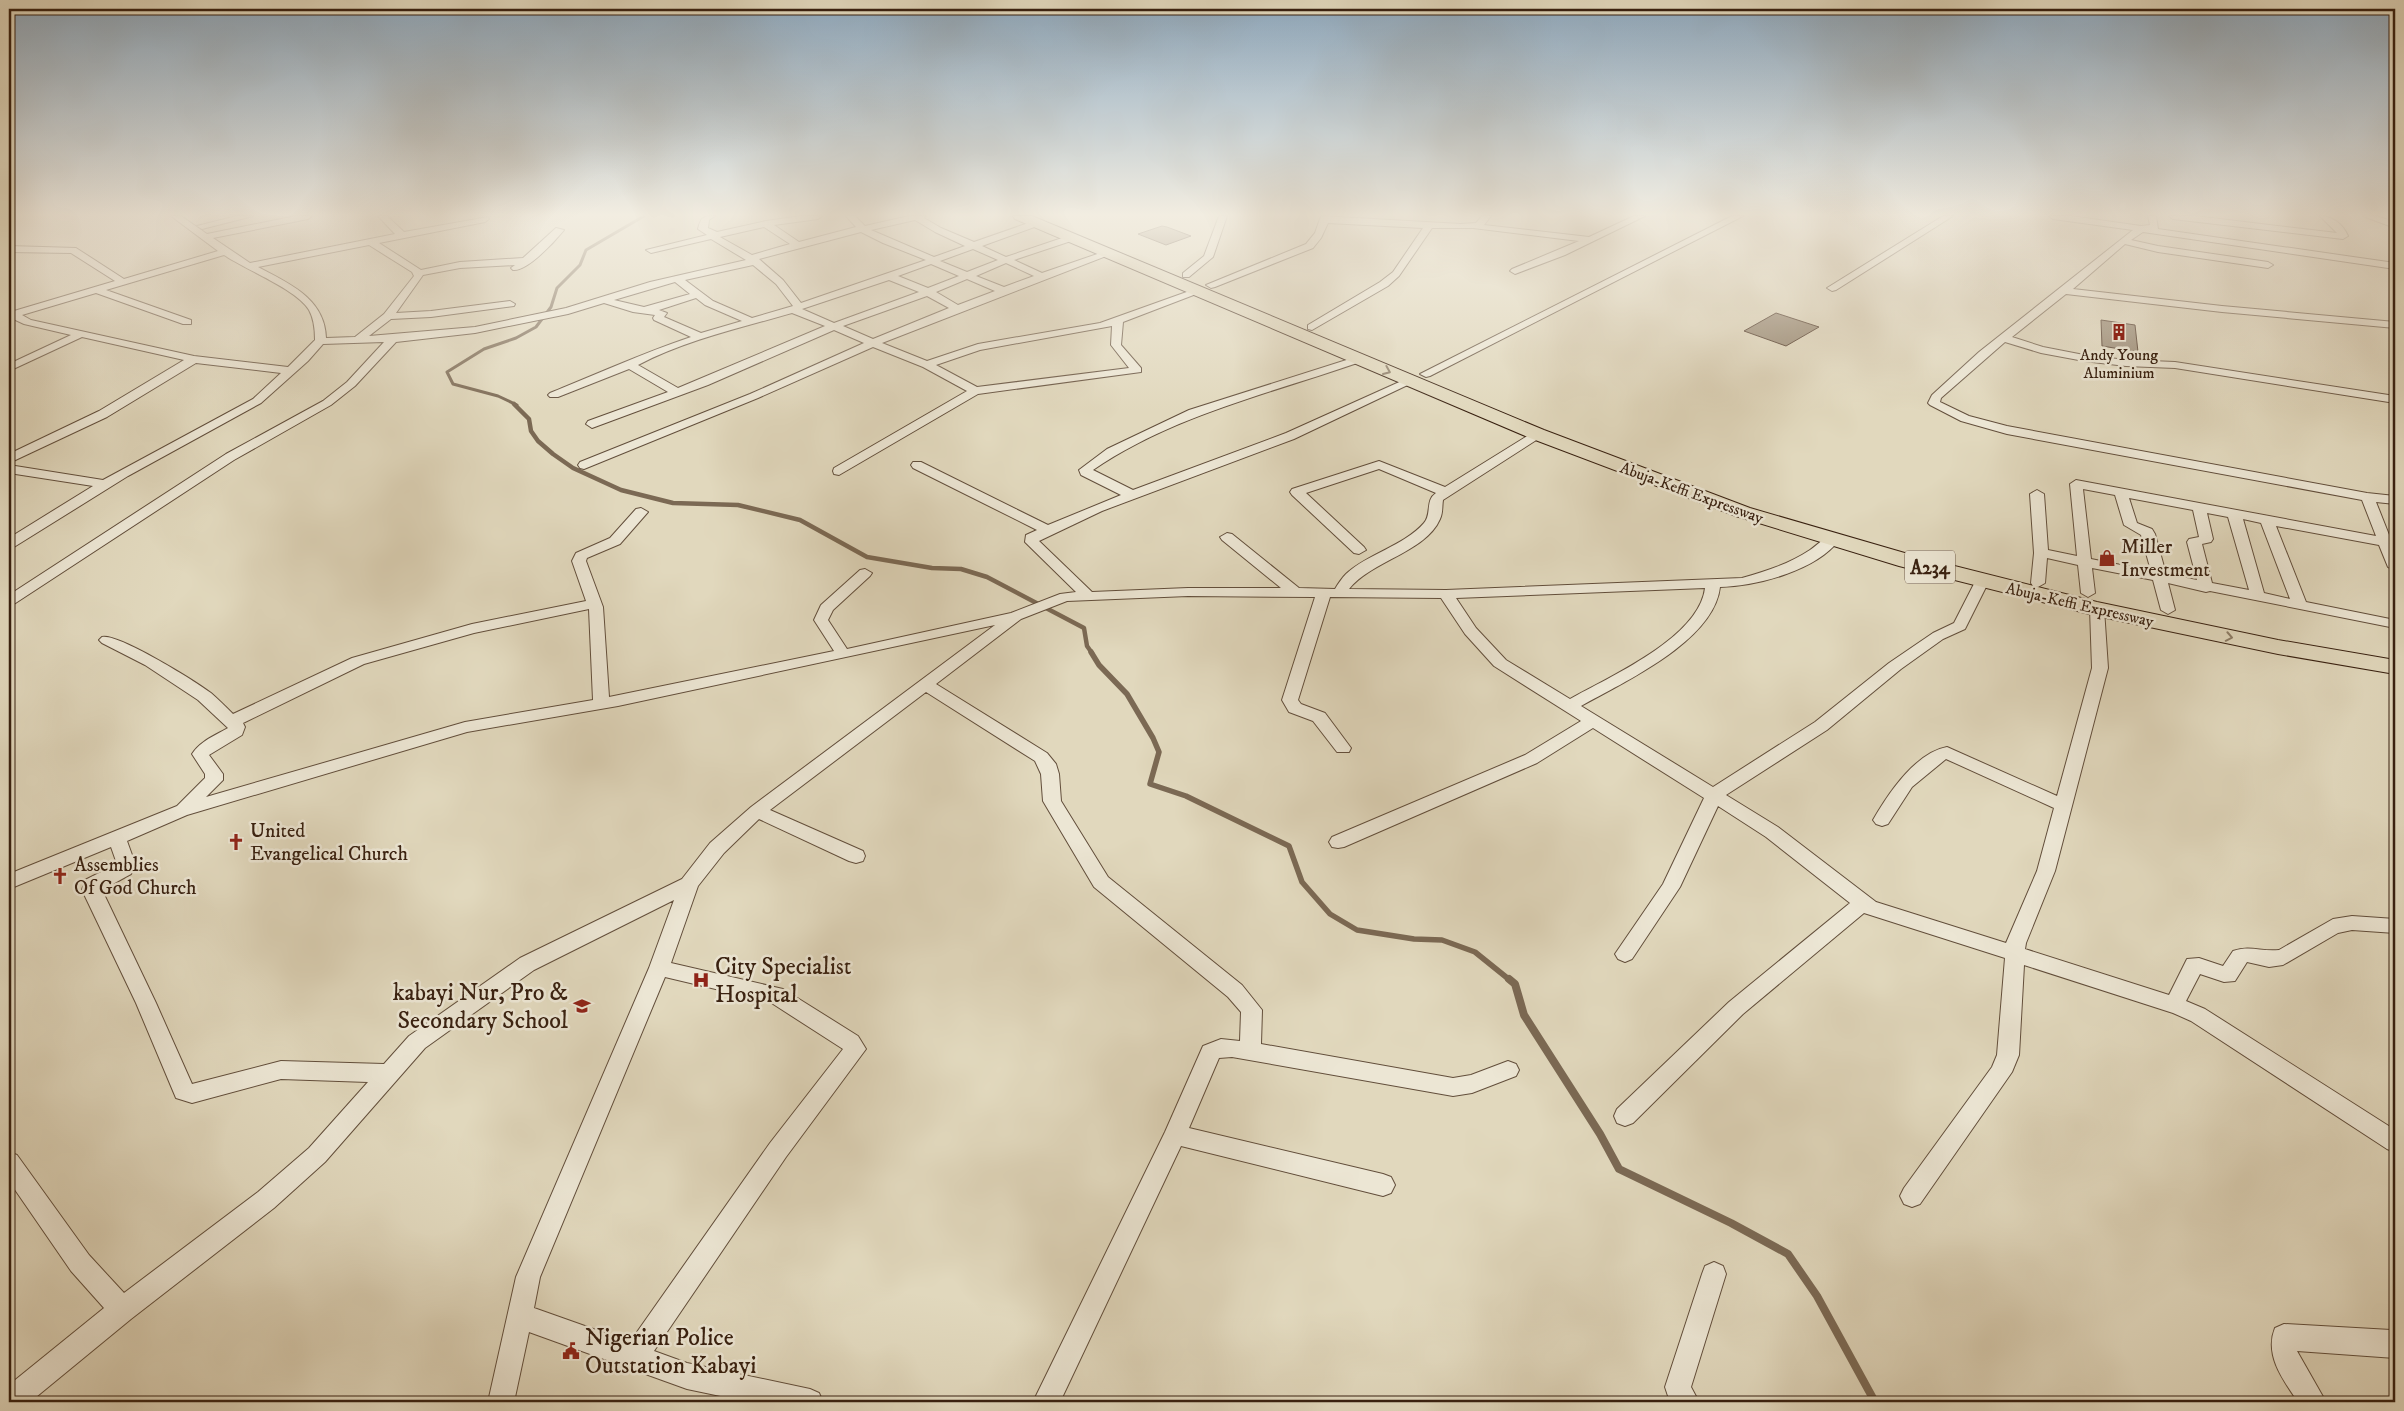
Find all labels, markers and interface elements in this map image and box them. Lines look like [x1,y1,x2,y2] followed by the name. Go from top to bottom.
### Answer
[2109,322,2129,342] building icon: Andy Young Aluminium
[2080,345,2158,383] place label: Andy Young Aluminium
[1382,365,1391,376] one-way arrow
[1617,458,1766,528] street label: Abuja-Keffi Expressway
[2121,535,2210,583] place label: Miller Investment
[2097,548,2117,568] shop icon: Miller Investment
[1905,550,1955,584] road number: A234
[2004,578,2156,632] street label: Abuja-Keffi Expressway
[2225,632,2234,642] one-way arrow
[250,819,408,867] place label: United Evangelical Church
[226,832,246,852] church icon: United Evangelical Church
[74,853,197,901] place label: Assemblies Of God Church
[50,866,70,886] church icon: Assemblies Of God Church
[715,952,852,1010] place label: City Specialist Hospital
[691,970,711,990] hospital icon: City Specialist Hospital
[393,978,569,1036] place label: kabayi Nur, Pro & Secondary School
[572,996,592,1016] school or university icon: kabayi Nur, Pro & Secondary School
[585,1323,756,1381] place label: Nigerian Police Outstation Kabayi
[561,1341,581,1361] public building icon: Nigerian Police Outstation Kabayi

